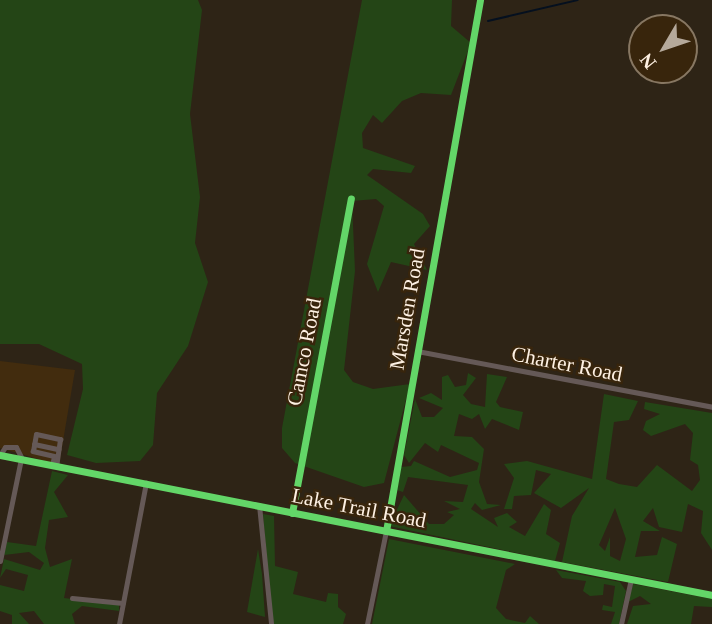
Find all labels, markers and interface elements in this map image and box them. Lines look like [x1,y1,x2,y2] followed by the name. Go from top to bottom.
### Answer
[628,14,698,84] north arrow
[635,49,660,73] text: N
[384,246,430,372] street label: Marsden Road
[281,296,327,408] street label: Camco Road
[509,341,625,387] street label: Charter Road
[289,483,429,533] street label: Lake Trail Road

